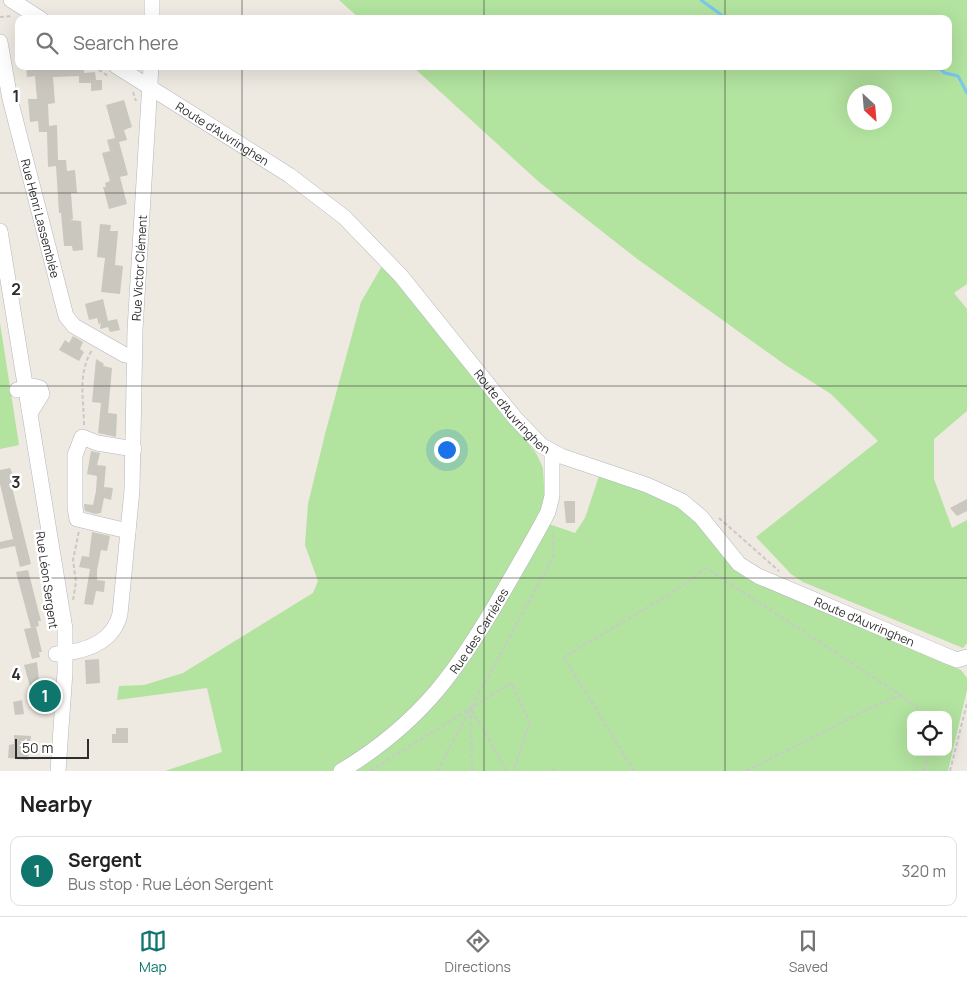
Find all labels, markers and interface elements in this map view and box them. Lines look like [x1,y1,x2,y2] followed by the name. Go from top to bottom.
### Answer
[15,15,952,70] search box
[33,29,61,57] icon: search
[73,30,179,56] text: Search here
[12,85,20,107] text: 1
[847,85,892,130] north arrow
[173,97,273,169] street label: Route d'Auvringhen
[17,157,64,280] street label: Rue Henri Lassemblée
[127,214,150,322] street label: Rue Victor Clément
[11,278,21,300] text: 2
[470,365,553,457] street label: Route d'Auvringhen
[434,437,460,463] your location
[11,471,21,493] text: 3
[32,530,62,630] street label: Rue Léon Sergent
[445,585,512,677] street label: Rue des Carrières
[812,592,917,650] street label: Route d'Auvringhen
[11,663,21,685] text: 4
[29,677,61,715] pin: 1
[907,711,952,756] map controls
[907,711,952,756] button: locate
[15,736,89,759] scale bar
[22,738,53,757] text: 50 m
[20,790,92,818] text: Nearby
[68,847,142,873] text: Sergent
[33,860,41,882] text: 1
[902,860,946,882] text: 320 m
[68,873,273,895] text: Bus stop · Rue Léon Sergent
[139,927,167,976] tab: Map
[445,927,511,976] tab: Directions
[789,927,828,976] tab: Saved

